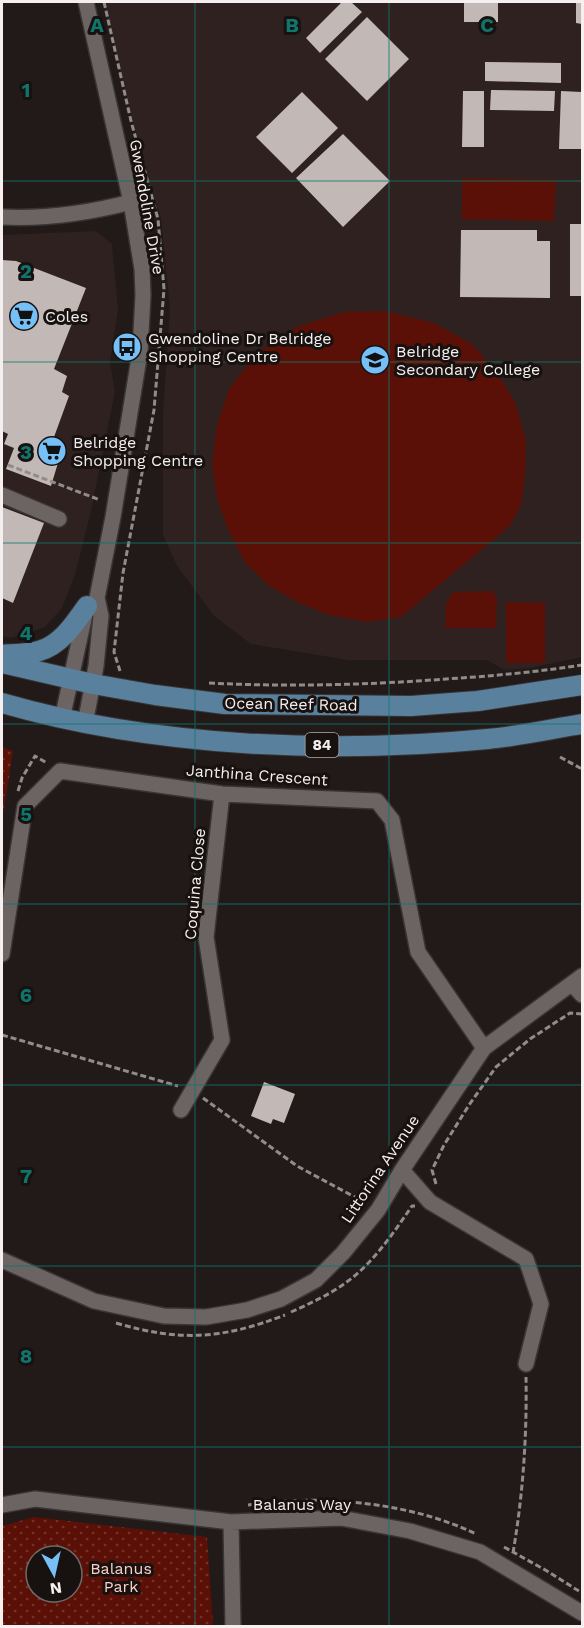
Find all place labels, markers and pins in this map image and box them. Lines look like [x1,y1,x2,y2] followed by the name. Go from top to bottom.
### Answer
[8,300,40,332] supermarket icon: Coles
[45,307,88,326] place label: Coles
[148,329,331,366] place label: Gwendoline Dr Belridge Shopping Centre
[111,331,143,363] bus stop icon: Gwendoline Dr Belridge Shopping Centre
[396,342,540,379] place label: Belridge Secondary College
[359,344,391,376] school or university icon: Belridge Secondary College
[73,433,203,470] place label: Belridge Shopping Centre
[36,435,68,467] supermarket icon: Belridge Shopping Centre

